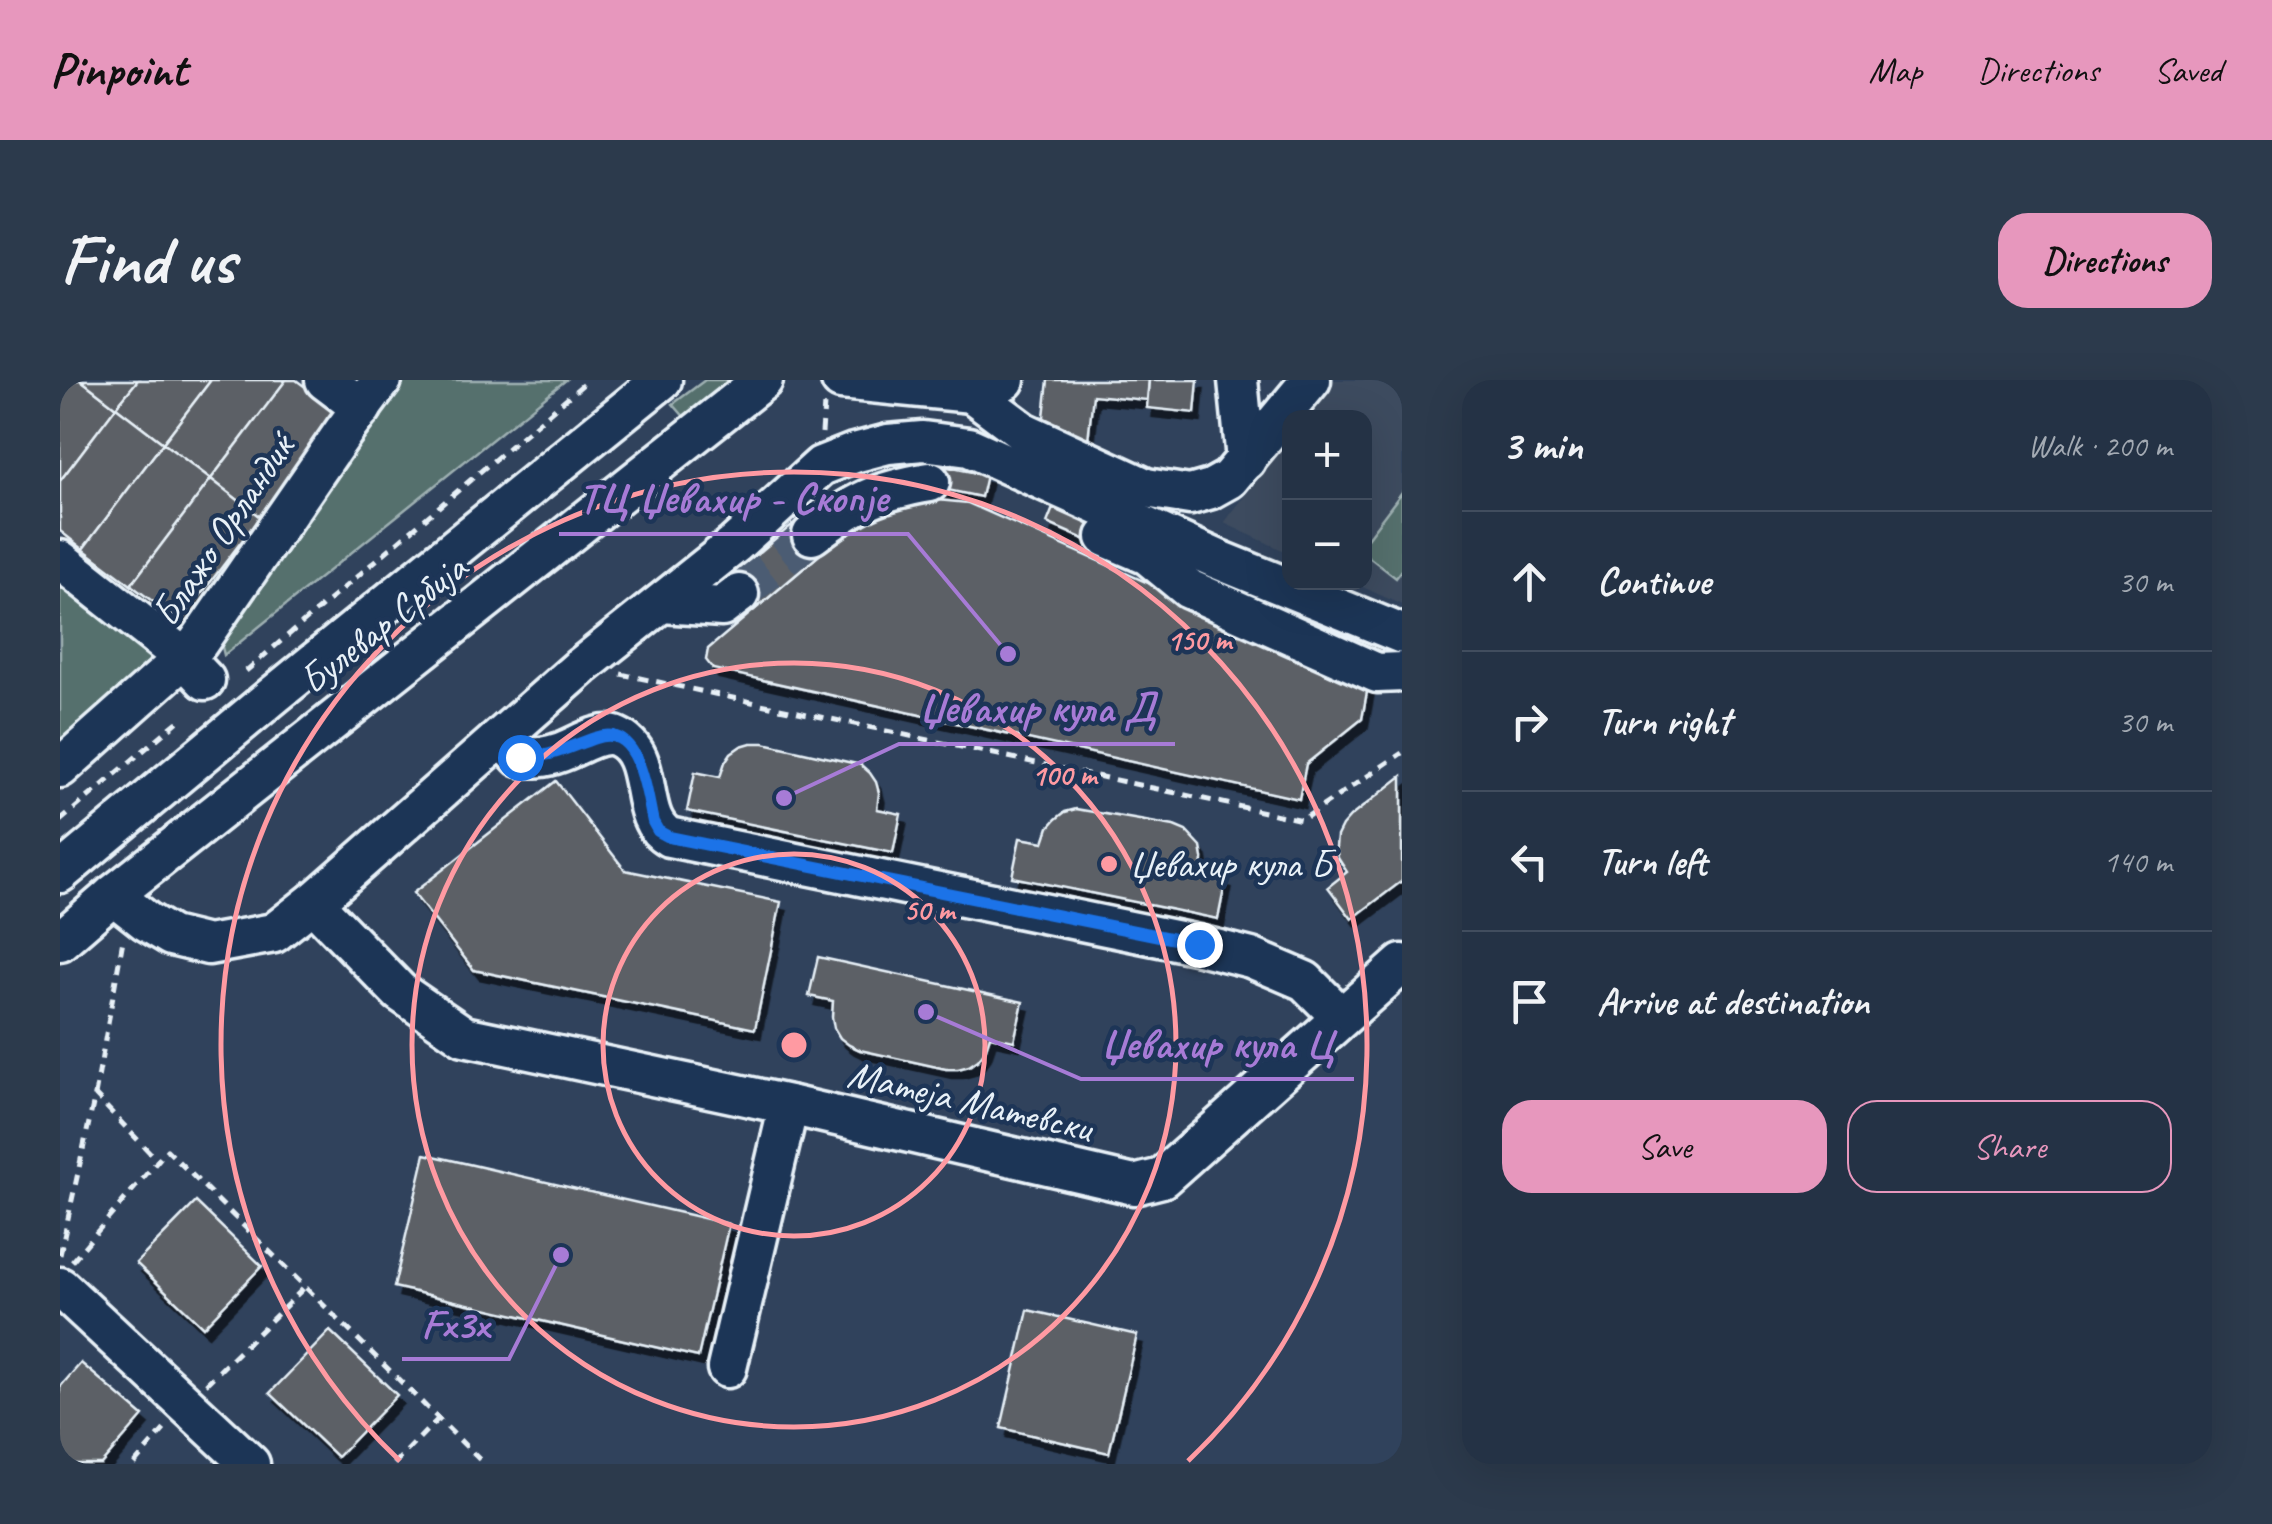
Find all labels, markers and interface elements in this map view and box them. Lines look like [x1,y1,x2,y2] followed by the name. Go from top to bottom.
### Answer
[50,40,187,100] text: Pinpoint
[1869,48,1922,93] text: Map
[1977,48,2099,93] text: Directions
[2154,48,2222,93] text: Saved
[1998,213,2212,308] button: Directions
[60,216,235,304] text: Find us
[1282,410,1372,590] map controls
[1282,410,1372,500] button: +
[1502,419,1582,472] text: 3 min
[140,421,308,636] street label: Блажо Орландиќ
[2028,425,2172,466] text: Walk · 200 m
[559,462,908,534] callout: ТЦ Џевахир - Скопје
[579,472,891,525] text: ТЦ Џевахир - Скопје
[1282,500,1372,590] button: −
[289,541,479,705] street label: Булевар Србија
[1502,554,1557,609] icon: ahead
[1597,558,1711,605] text: Continue
[2118,561,2172,602] text: 30 m
[1167,621,1234,659] text: 150 m
[899,672,1175,744] callout: Џевахир кула Д
[919,682,1159,735] text: Џевахир кула Д
[1502,694,1557,749] icon: right
[1597,698,1731,745] text: Turn right
[2118,701,2172,742] text: 30 m
[498,735,544,781] route start
[1032,756,1099,794] text: 100 m
[1502,834,1557,889] icon: left
[1597,838,1707,885] text: Turn left
[1129,839,1336,889] place label: Џевахир кула Б
[2103,841,2172,882] text: 140 m
[1098,853,1120,875] marker: Џевахир кула Б
[904,891,957,929] text: 50 m
[1177,922,1223,968] route end
[1502,974,1557,1029] icon: arrive
[1597,978,1869,1025] text: Arrive at destination
[1081,1007,1354,1079] callout: Џевахир кула Ц
[1100,1018,1338,1071] text: Џевахир кула Ц
[776,1027,812,1063] centre of rings
[843,1049,1099,1154] street label: Матеја Матевски
[1502,1100,1827,1193] button: Save
[1847,1100,2172,1193] button: Share
[402,1287,509,1359] callout: Fx3x
[421,1298,492,1351] text: Fx3x

